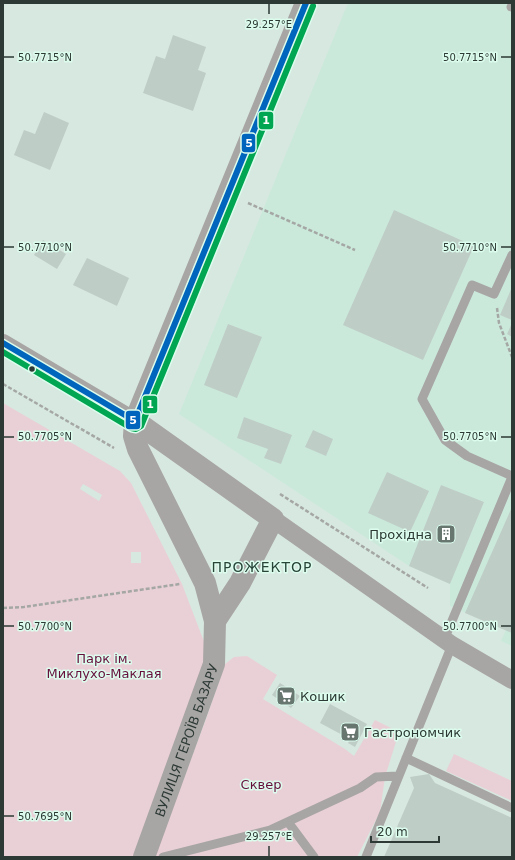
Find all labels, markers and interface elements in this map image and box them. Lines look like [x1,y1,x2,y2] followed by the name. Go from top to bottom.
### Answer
[246,19,292,30] text: 29.257°E
[18,52,72,63] text: 50.7715°N
[443,52,497,63] text: 50.7715°N
[258,111,274,130] line badge: 1
[262,114,270,127] text: 1
[241,133,256,153] line badge: 5
[245,137,253,150] text: 5
[18,242,72,253] text: 50.7710°N
[443,242,497,253] text: 50.7710°N
[27,364,37,374] unlabelled marker
[142,395,158,414] line badge: 1
[146,398,154,411] text: 1
[125,410,141,430] line badge: 5
[129,414,137,427] text: 5
[18,431,72,442] text: 50.7705°N
[443,431,497,442] text: 50.7705°N
[435,523,457,545] building icon: Прохідна
[369,527,432,542] place label: Прохідна
[212,559,312,575] district label: ПРОЖЕКТОР
[18,621,72,632] text: 50.7700°N
[443,621,497,632] text: 50.7700°N
[47,651,162,681] park label: Парк ім. Миклухо-Маклая
[152,662,221,819] street label: ВУЛИЦЯ ГЕРОЇВ БАЗАРУ
[275,685,297,707] supermarket icon: Кошик
[300,689,346,704] place label: Кошик
[339,721,361,743] supermarket icon: Гастрономчик
[364,725,461,740] place label: Гастрономчик
[241,777,281,792] park label: Сквер
[18,811,72,822] text: 50.7695°N
[371,818,439,844] scale bar
[377,825,408,839] text: 20 m
[246,831,292,842] text: 29.257°E

